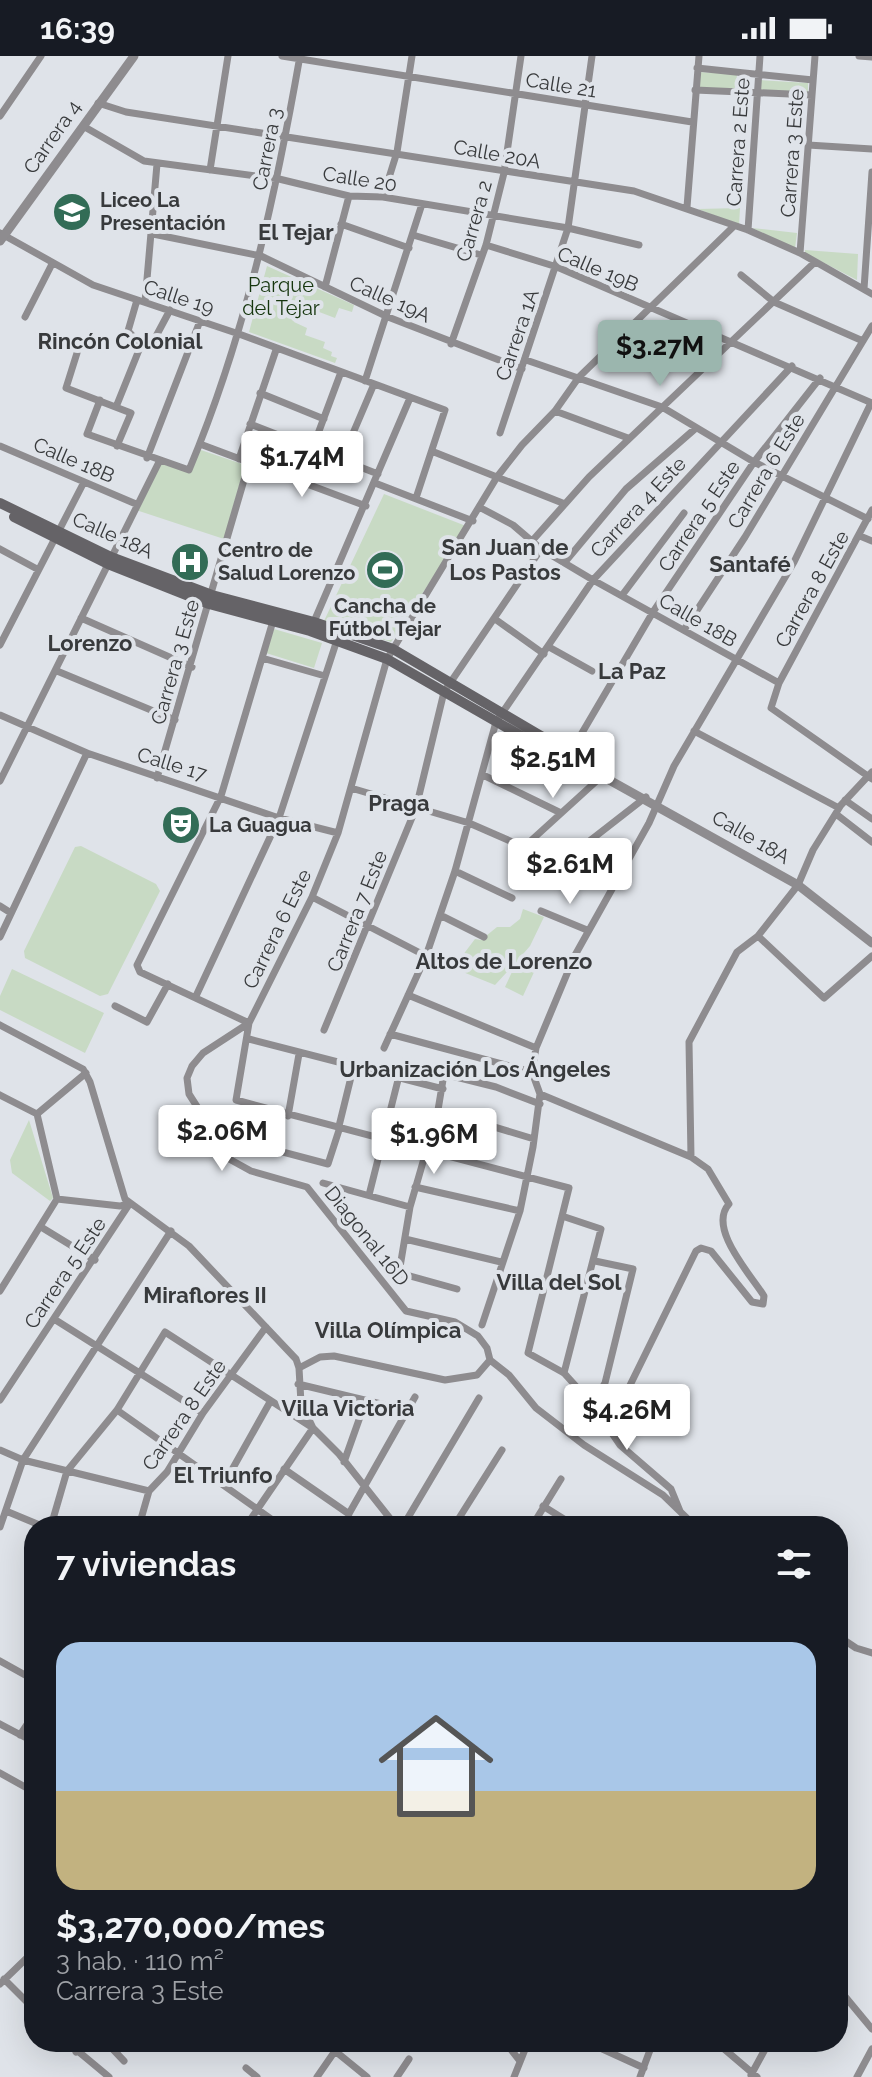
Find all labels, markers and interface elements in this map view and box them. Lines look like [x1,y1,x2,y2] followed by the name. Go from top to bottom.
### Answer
[40,11,115,46] text: 16:39
[524,68,599,102] street label: Calle 21
[722,77,754,207] street label: Carrera 2 Este
[776,88,808,218] street label: Carrera 3 Este
[18,96,86,178] street label: Carrera 4
[247,106,287,192] street label: Carrera 3
[452,135,543,174] street label: Calle 20A
[321,161,399,197] street label: Calle 20
[451,178,497,264] street label: Carrera 2
[100,188,226,235] place label: Liceo La Presentación
[51,191,93,233] school or university icon: Liceo La Presentación
[258,219,334,245] district label: El Tejar
[554,241,642,297] street label: Calle 19B
[346,271,435,328] street label: Calle 19A
[242,273,320,320] park label: Parque del Tejar
[141,274,217,320] street label: Calle 19
[490,286,544,384] street label: Carrera 1A
[595,320,725,388] pin: $3.27M
[38,328,203,354] district label: Rincón Colonial
[616,331,704,361] text: $3.27M
[722,409,810,533] street label: Carrera 6 Este
[237,431,367,499] pin: $1.74M
[30,432,118,488] street label: Calle 18B
[259,442,345,472] text: $1.74M
[585,451,691,562] street label: Carrera 4 Este
[653,456,745,576] street label: Carrera 5 Este
[69,507,158,564] street label: Calle 18A
[770,526,854,652] street label: Carrera 8 Este
[442,534,568,585] district label: San Juan de Los Pastos
[218,538,355,585] place label: Centro de Salud Lorenzo
[169,541,211,583] hospital icon: Centro de Salud Lorenzo
[364,549,406,591] sports icon: Cancha de Fútbol Tejar
[709,551,791,577] district label: Santafé
[655,588,741,652] street label: Calle 18B
[329,594,442,641] place label: Cancha de Fútbol Tejar
[146,596,204,727] street label: Carrera 3 Este
[48,630,132,656] district label: Lorenzo
[598,658,666,684] district label: La Paz
[488,732,618,800] pin: $2.51M
[134,742,210,786] street label: Calle 17
[510,743,596,773] text: $2.51M
[368,790,430,816] district label: Praga
[160,804,202,846] theatre icon: La Guagua
[708,805,795,869] street label: Calle 18A
[209,813,312,837] place label: La Guagua
[505,838,635,906] pin: $2.61M
[322,847,392,975] street label: Carrera 7 Este
[526,849,614,879] text: $2.61M
[238,865,316,993] street label: Carrera 6 Este
[416,948,592,974] district label: Altos de Lorenzo
[339,1056,611,1082] district label: Urbanización Los Ángeles
[157,1105,287,1173] pin: $2.06M
[369,1108,499,1176] pin: $1.96M
[176,1116,268,1146] text: $2.06M
[390,1119,478,1149] text: $1.96M
[320,1181,414,1291] street label: Diagonal 16D
[19,1213,111,1333] street label: Carrera 5 Este
[496,1269,623,1295] district label: Villa del Sol
[143,1282,267,1308] district label: Miraflores II
[315,1317,461,1343] district label: Villa Olímpica
[137,1355,231,1475] street label: Carrera 8 Este
[562,1384,692,1452] pin: $4.26M
[282,1395,414,1421] district label: Villa Victoria
[582,1395,672,1425] text: $4.26M
[173,1462,273,1488] district label: El Triunfo
[772,1542,816,1586] icon: filters
[56,1544,236,1584] text: 7 viviendas
[364,1694,508,1838] icon: home
[56,1906,325,1946] text: $3,270,000/mes
[56,1946,224,1976] text: 3 hab. · 110 m²
[56,1976,224,2006] text: Carrera 3 Este

